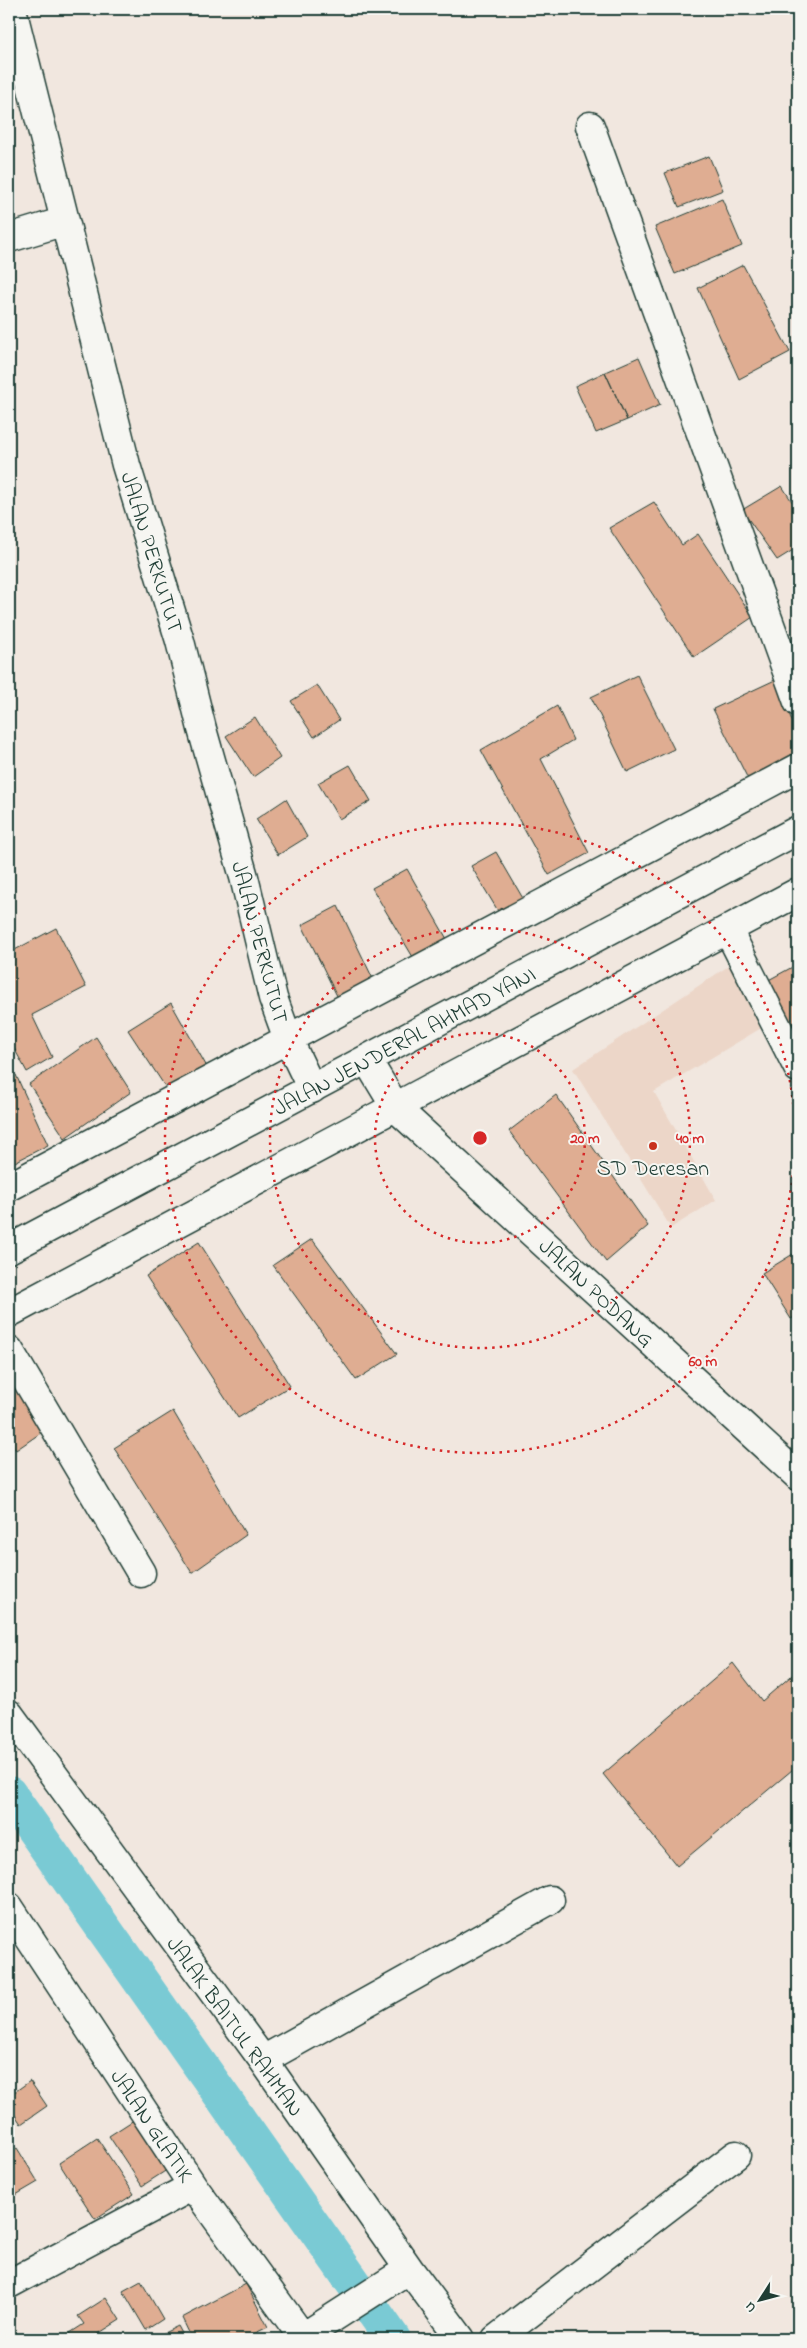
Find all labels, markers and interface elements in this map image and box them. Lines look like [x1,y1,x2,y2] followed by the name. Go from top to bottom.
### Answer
[110,468,190,638] street label: JALAN PERKUTUT
[221,858,295,1028] street label: JALAN PERKUTUT
[269,960,542,1125] street label: JALAN JENDERAL AHMAD YANI
[569,1128,600,1150] text: 20 m
[675,1128,704,1150] text: 40 m
[471,1129,489,1147] centre of rings
[647,1140,659,1152] marker: SD Deresan
[597,1154,709,1186] place label: SD Deresan
[530,1232,660,1356] street label: JALAN PODANG
[688,1351,718,1373] text: 60 m
[157,1931,310,2125] street label: JALAK BAITUL RAHMAN
[101,2064,200,2190] street label: JALAN GLATIK
[734,2276,784,2326] north arrow
[740,2297,762,2317] text: U

